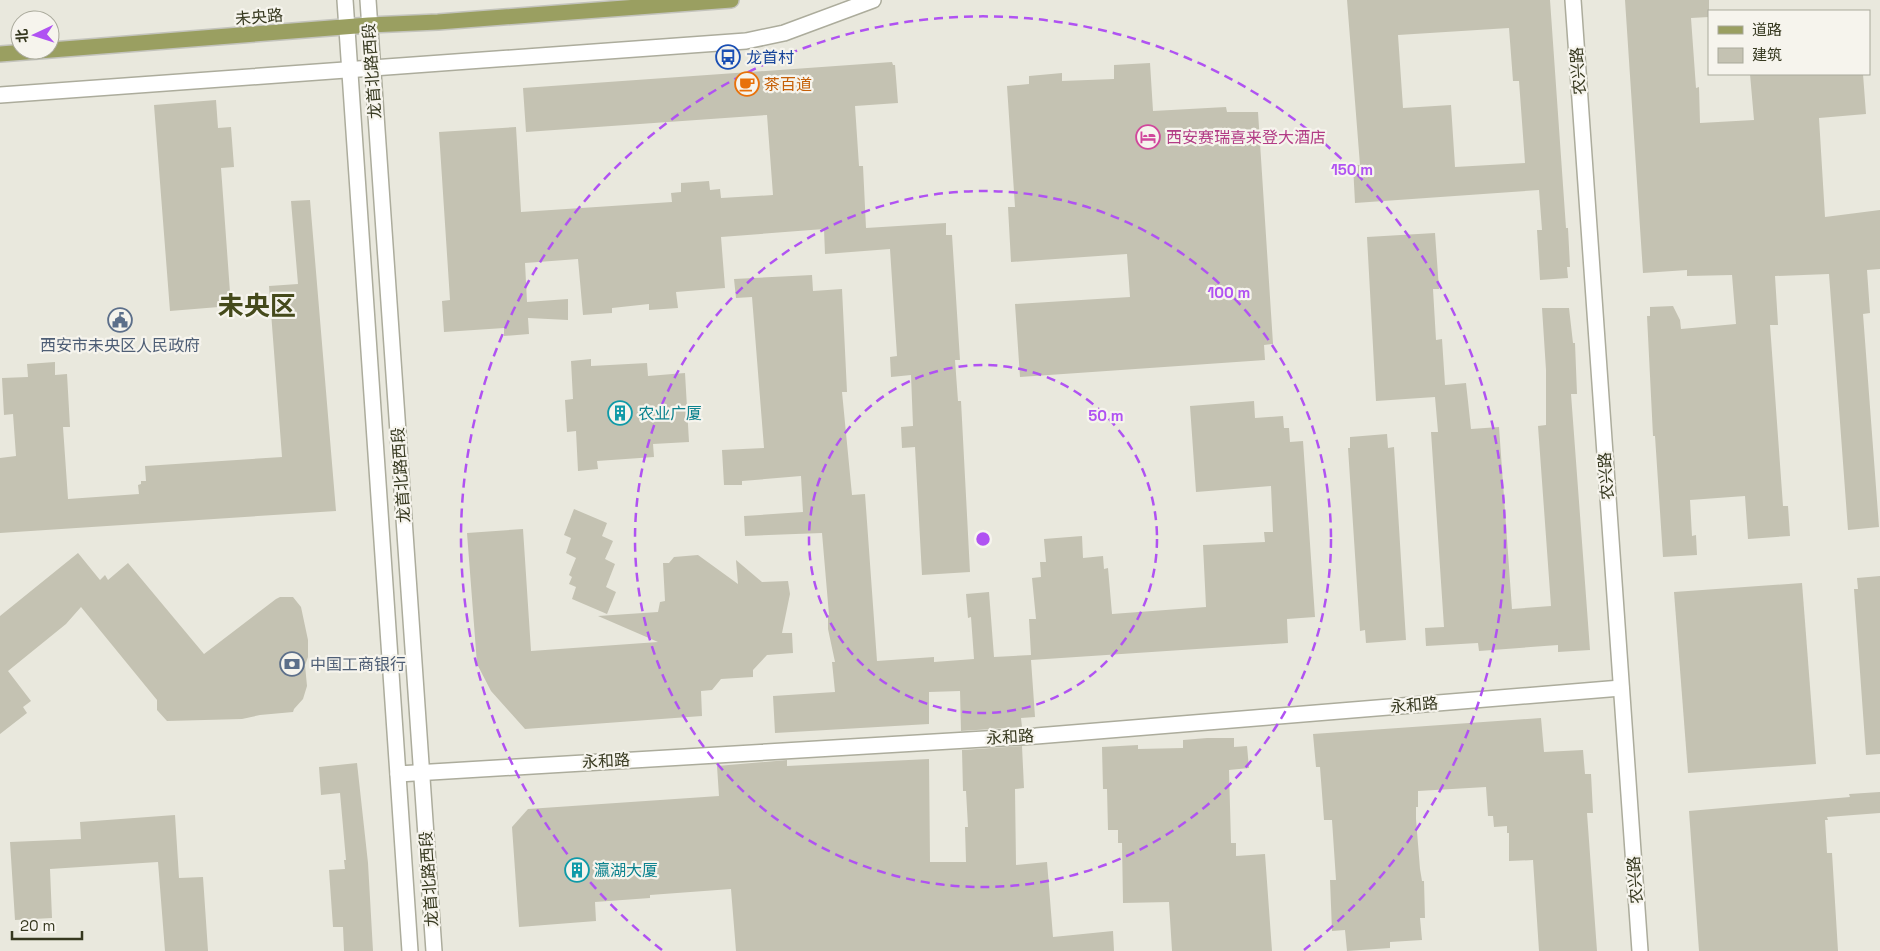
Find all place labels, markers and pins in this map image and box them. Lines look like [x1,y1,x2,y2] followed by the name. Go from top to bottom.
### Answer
[715,44,741,70] bus stop icon: 龙首村
[746,47,794,68] place label: 龙首村
[734,71,760,97] cafe icon: 茶百道
[764,74,812,95] place label: 茶百道
[1135,124,1161,150] hotel icon: 西安赛瑞喜来登大酒店
[1166,127,1326,148] place label: 西安赛瑞喜来登大酒店
[107,307,133,333] public building icon: 西安市未央区人民政府
[40,335,200,356] place label: 西安市未央区人民政府
[607,400,633,426] building icon: 农业广厦
[638,403,702,424] place label: 农业广厦
[974,530,992,548] centre of rings
[279,651,305,677] bank icon: 中国工商银行
[310,654,406,675] place label: 中国工商银行
[564,857,590,883] building icon: 瀛湖大厦
[594,860,658,881] place label: 瀛湖大厦

